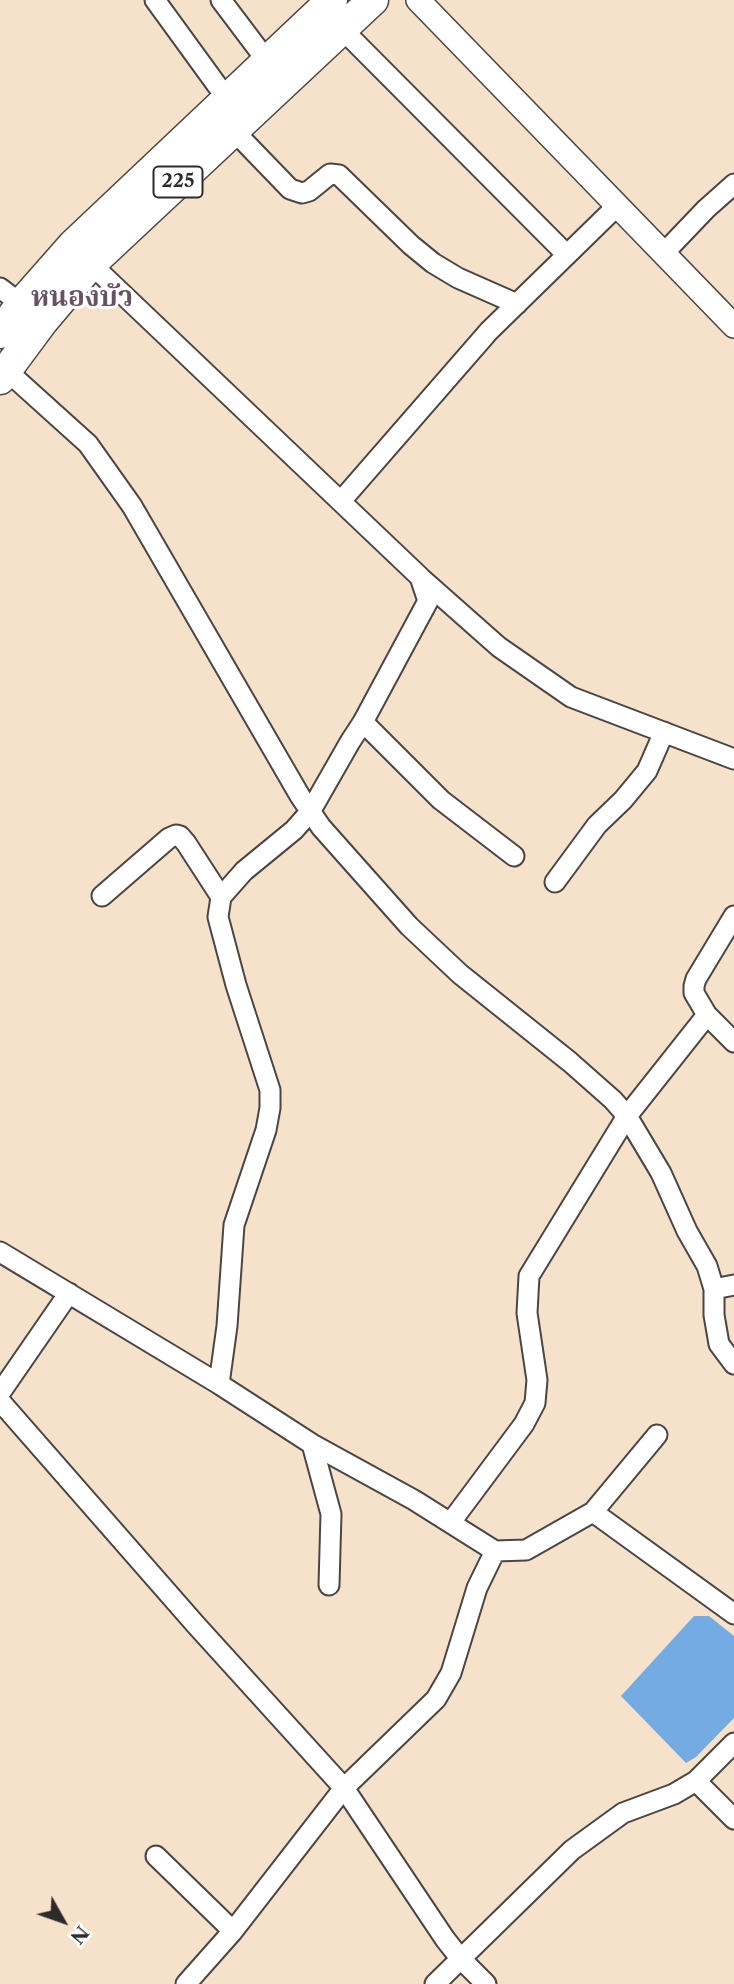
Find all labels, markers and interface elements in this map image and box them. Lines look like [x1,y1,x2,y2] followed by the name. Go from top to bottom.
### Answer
[154,166,202,198] road number: 225
[31,281,133,315] district label: หนองบัว
[28,1886,98,1956] north arrow
[65,1921,94,1949] text: N

